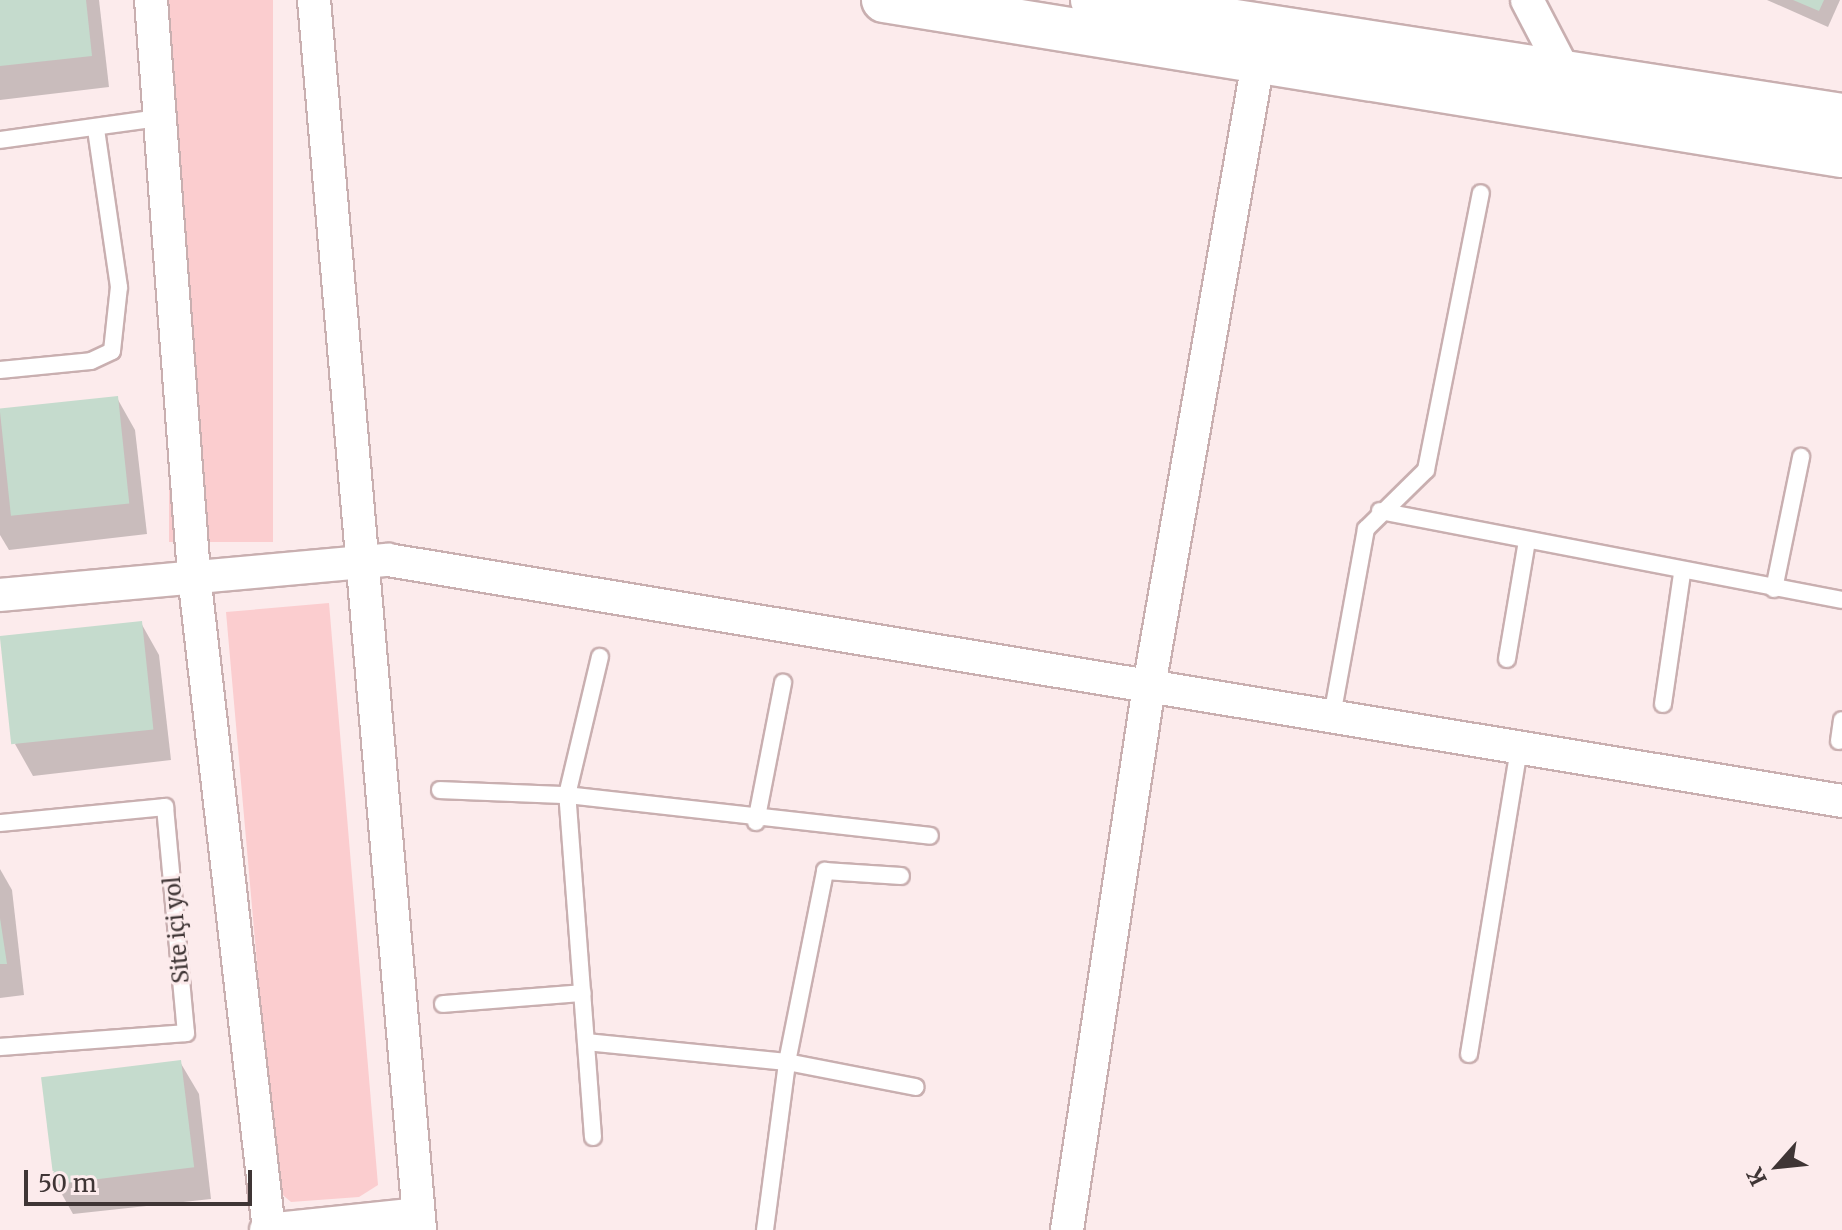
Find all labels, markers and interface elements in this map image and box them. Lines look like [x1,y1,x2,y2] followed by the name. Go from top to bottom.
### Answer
[159,876,195,984] street label: Site içi yol
[1738,1126,1818,1206] north arrow
[28,1154,256,1204] scale bar
[1740,1163,1773,1191] text: K
[38,1168,97,1199] text: 50 m

